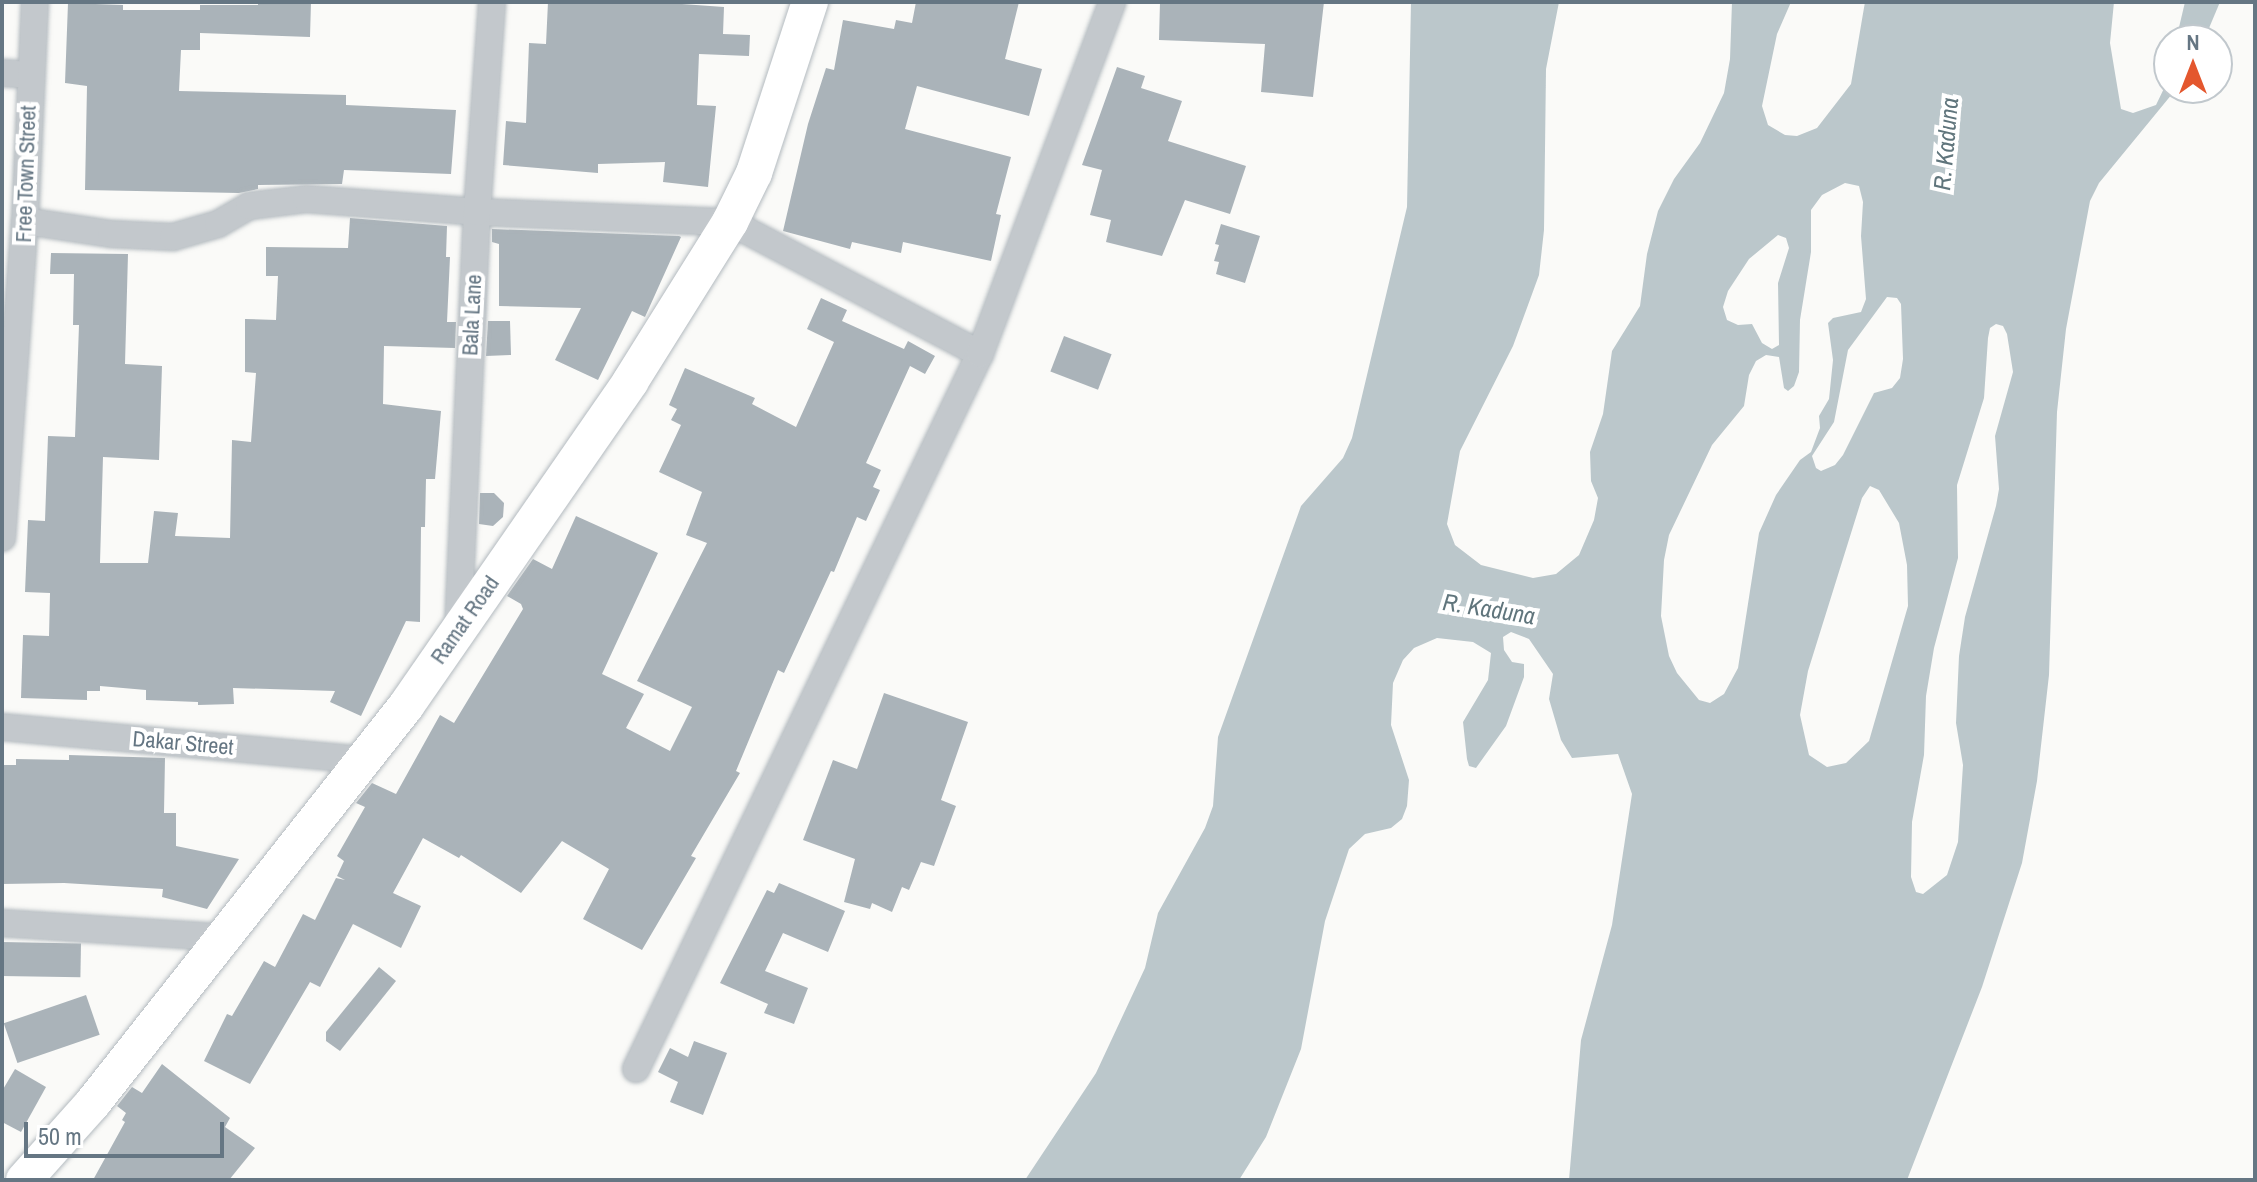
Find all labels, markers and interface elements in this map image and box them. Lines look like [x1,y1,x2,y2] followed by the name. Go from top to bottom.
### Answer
[2153,24,2233,104] north arrow
[2186,27,2200,57] text: N
[1928,96,1964,192] water label: R. Kaduna
[10,105,42,243] street label: Free Town Street
[457,274,487,356] street label: Bala Lane
[425,571,505,669] street label: Ramat Road
[1441,588,1537,630] water label: R. Kaduna
[131,725,235,761] street label: Dakar Street
[28,1106,228,1156] scale bar
[38,1120,82,1152] text: 50 m

